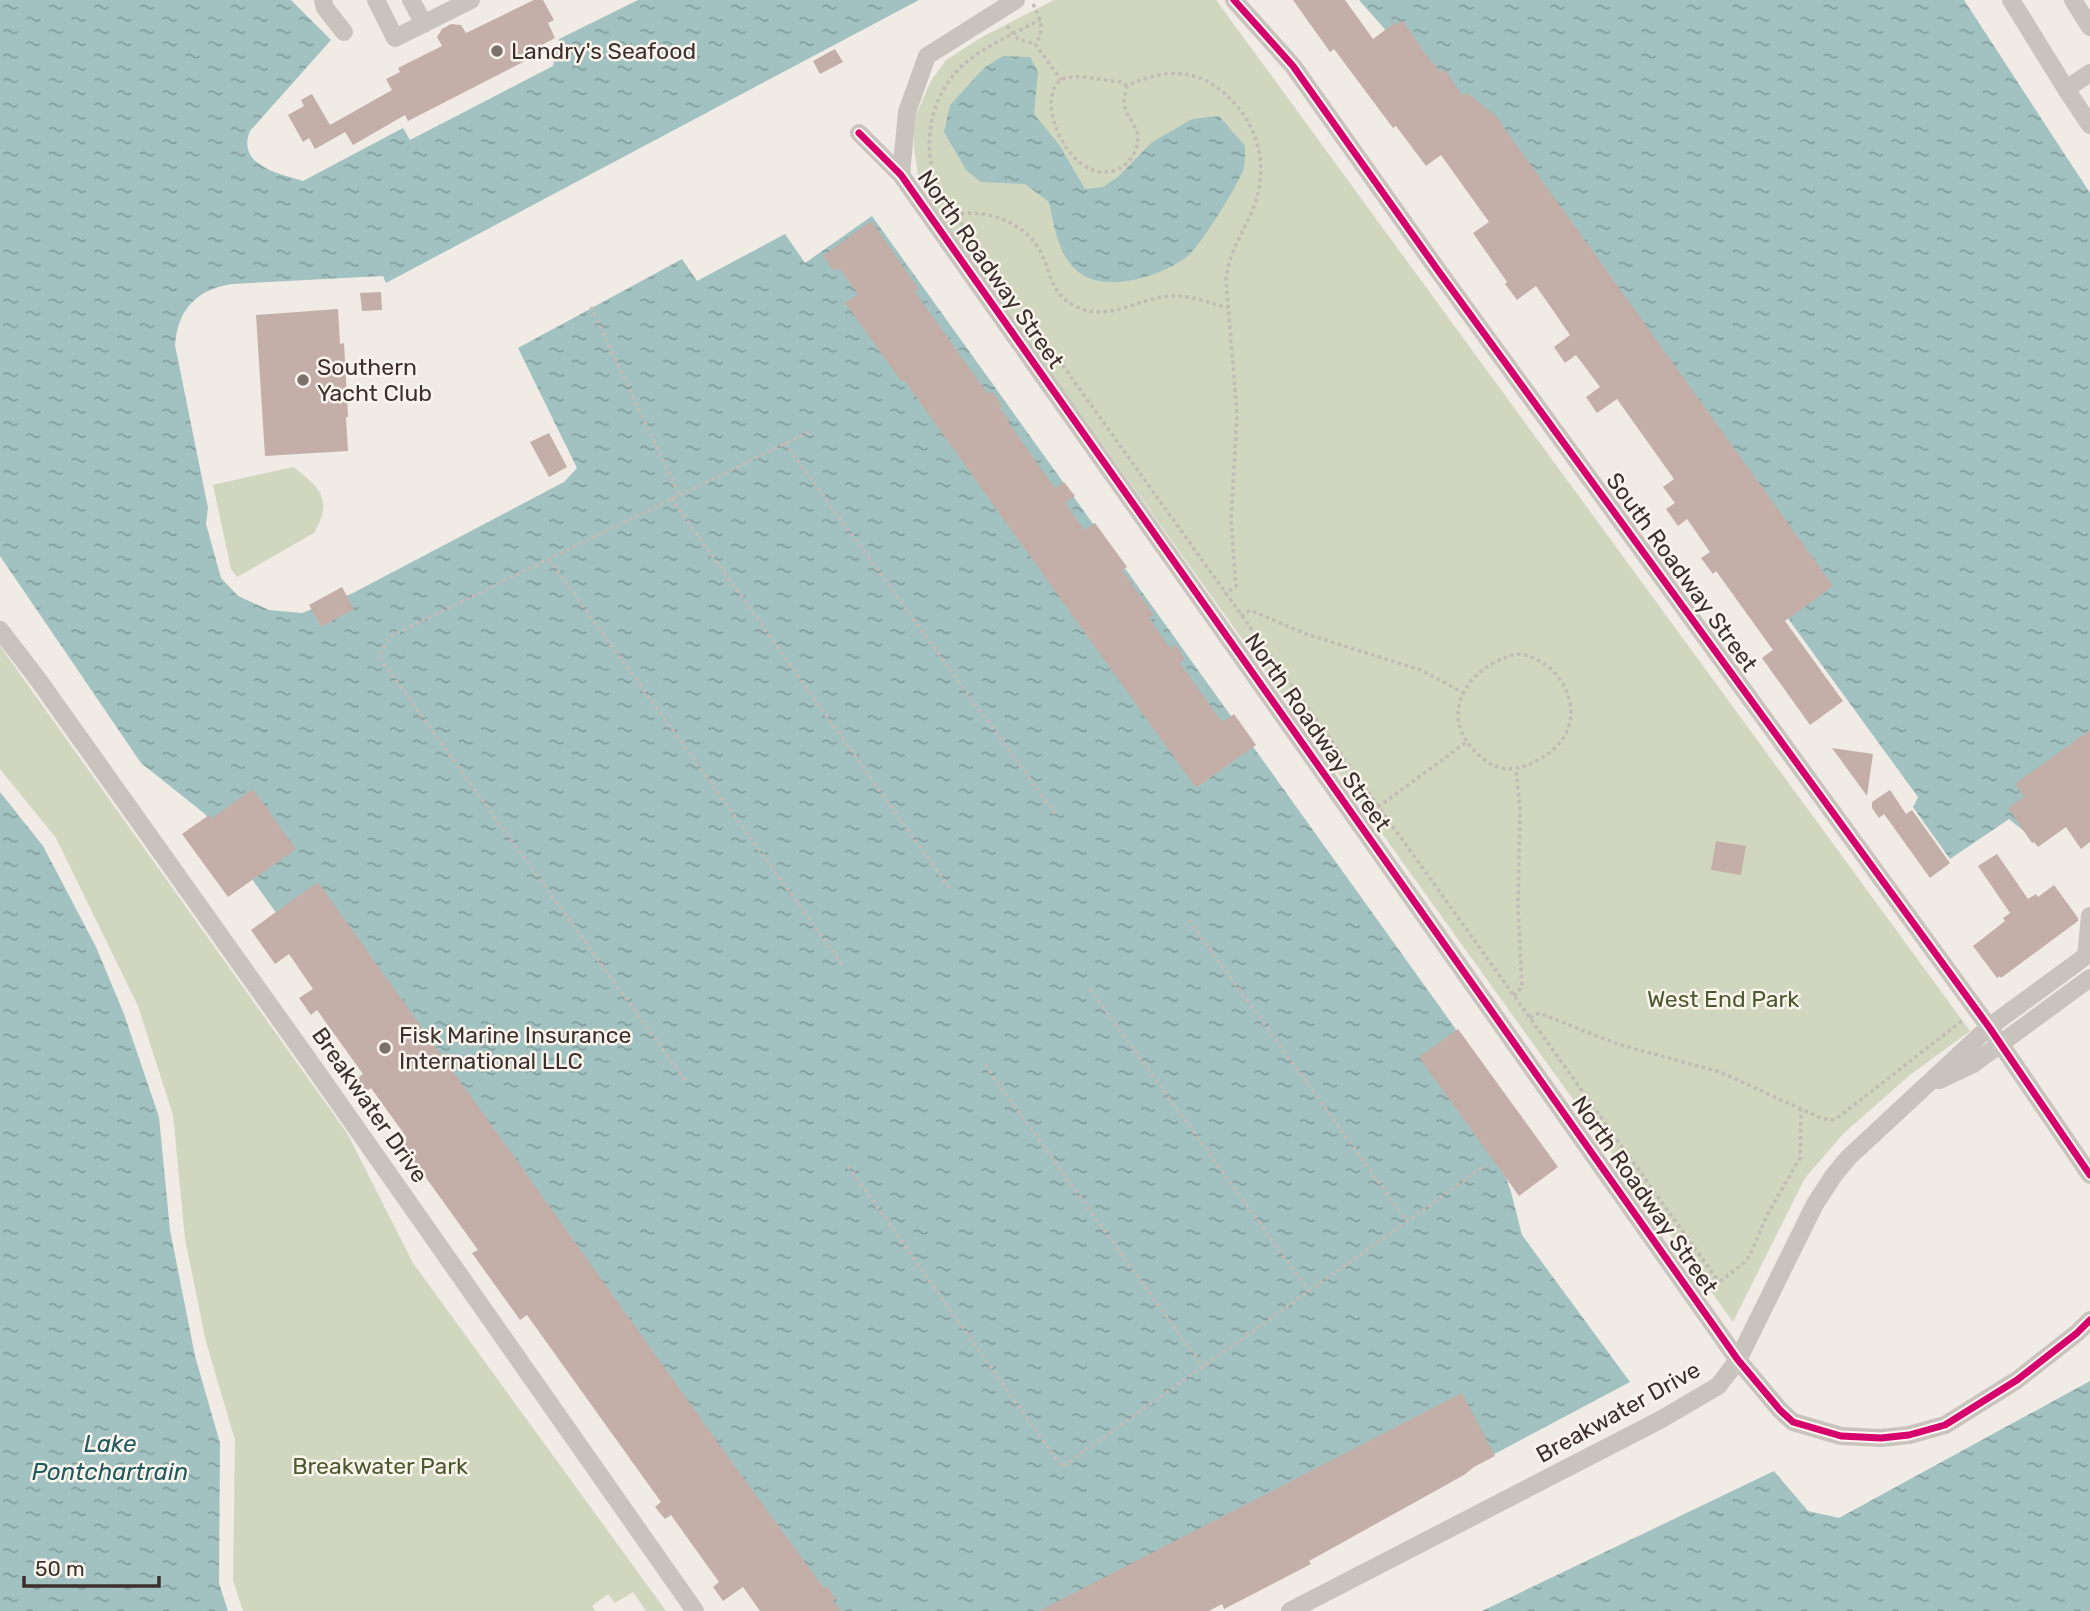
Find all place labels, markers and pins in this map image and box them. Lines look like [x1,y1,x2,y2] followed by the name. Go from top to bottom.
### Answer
[511,37,696,65] place label: Landry's Seafood
[489,43,505,59] marker: Landry's Seafood
[317,353,432,407] place label: Southern Yacht Club
[295,372,311,388] marker: Southern Yacht Club
[399,1021,631,1075] place label: Fisk Marine Insurance International LLC
[377,1040,393,1056] marker: Fisk Marine Insurance International LLC

